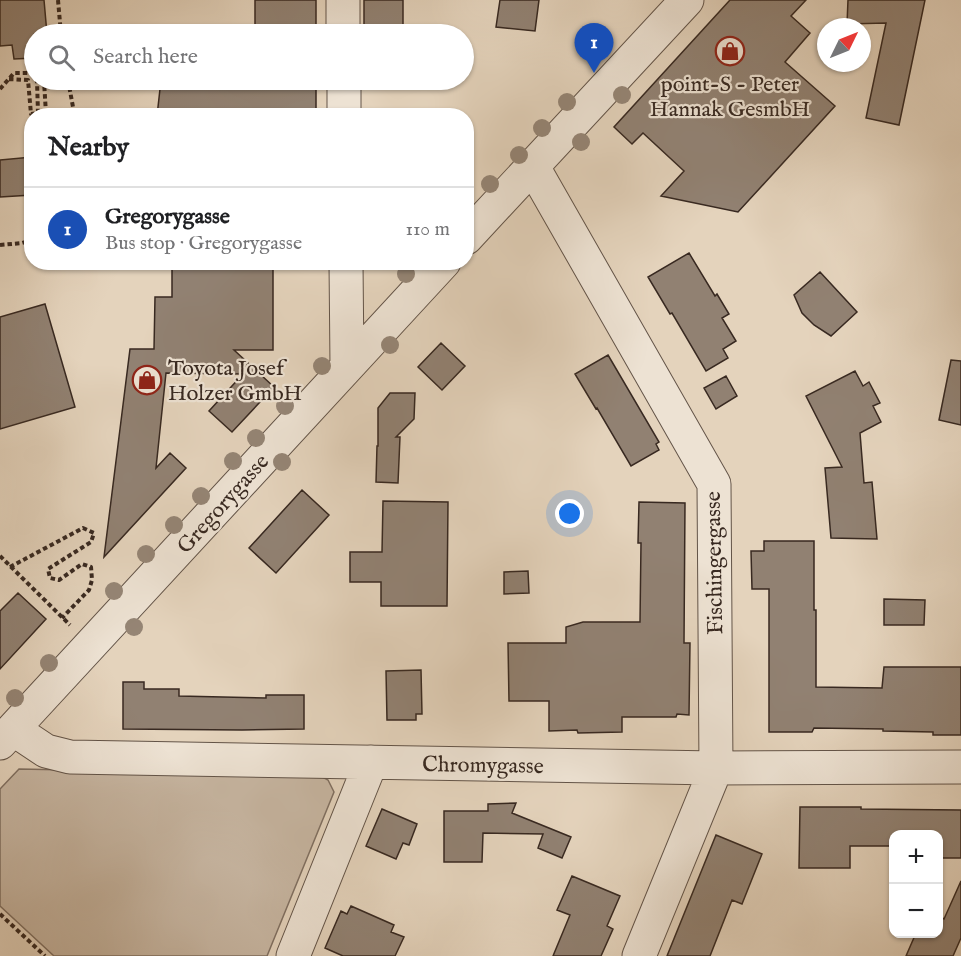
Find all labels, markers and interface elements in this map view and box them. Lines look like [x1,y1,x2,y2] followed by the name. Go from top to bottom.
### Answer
[817,18,871,72] north arrow
[574,23,614,73] pin: 1
[24,24,474,90] search box
[714,35,746,67] shop icon: point-S - Peter Hannak GesmbH
[45,41,78,74] icon: search
[93,43,198,71] text: Search here
[650,71,810,124] place label: point-S - Peter Hannak GesmbH
[48,131,129,164] text: Nearby
[105,203,230,231] text: Gregorygasse
[64,217,71,242] text: 1
[406,217,450,242] text: 110 m
[105,231,302,256] text: Bus stop · Gregorygasse
[168,355,302,408] place label: Toyota Josef Holzer GmbH
[131,364,163,396] shop icon: Toyota Josef Holzer GmbH
[171,449,276,560] street label: Gregorygasse
[700,491,730,635] street label: Fischingergasse
[555,499,584,528] your location
[422,751,544,781] street label: Chromygasse
[889,830,943,938] map controls
[889,830,943,884] button: +
[889,884,943,938] button: −

